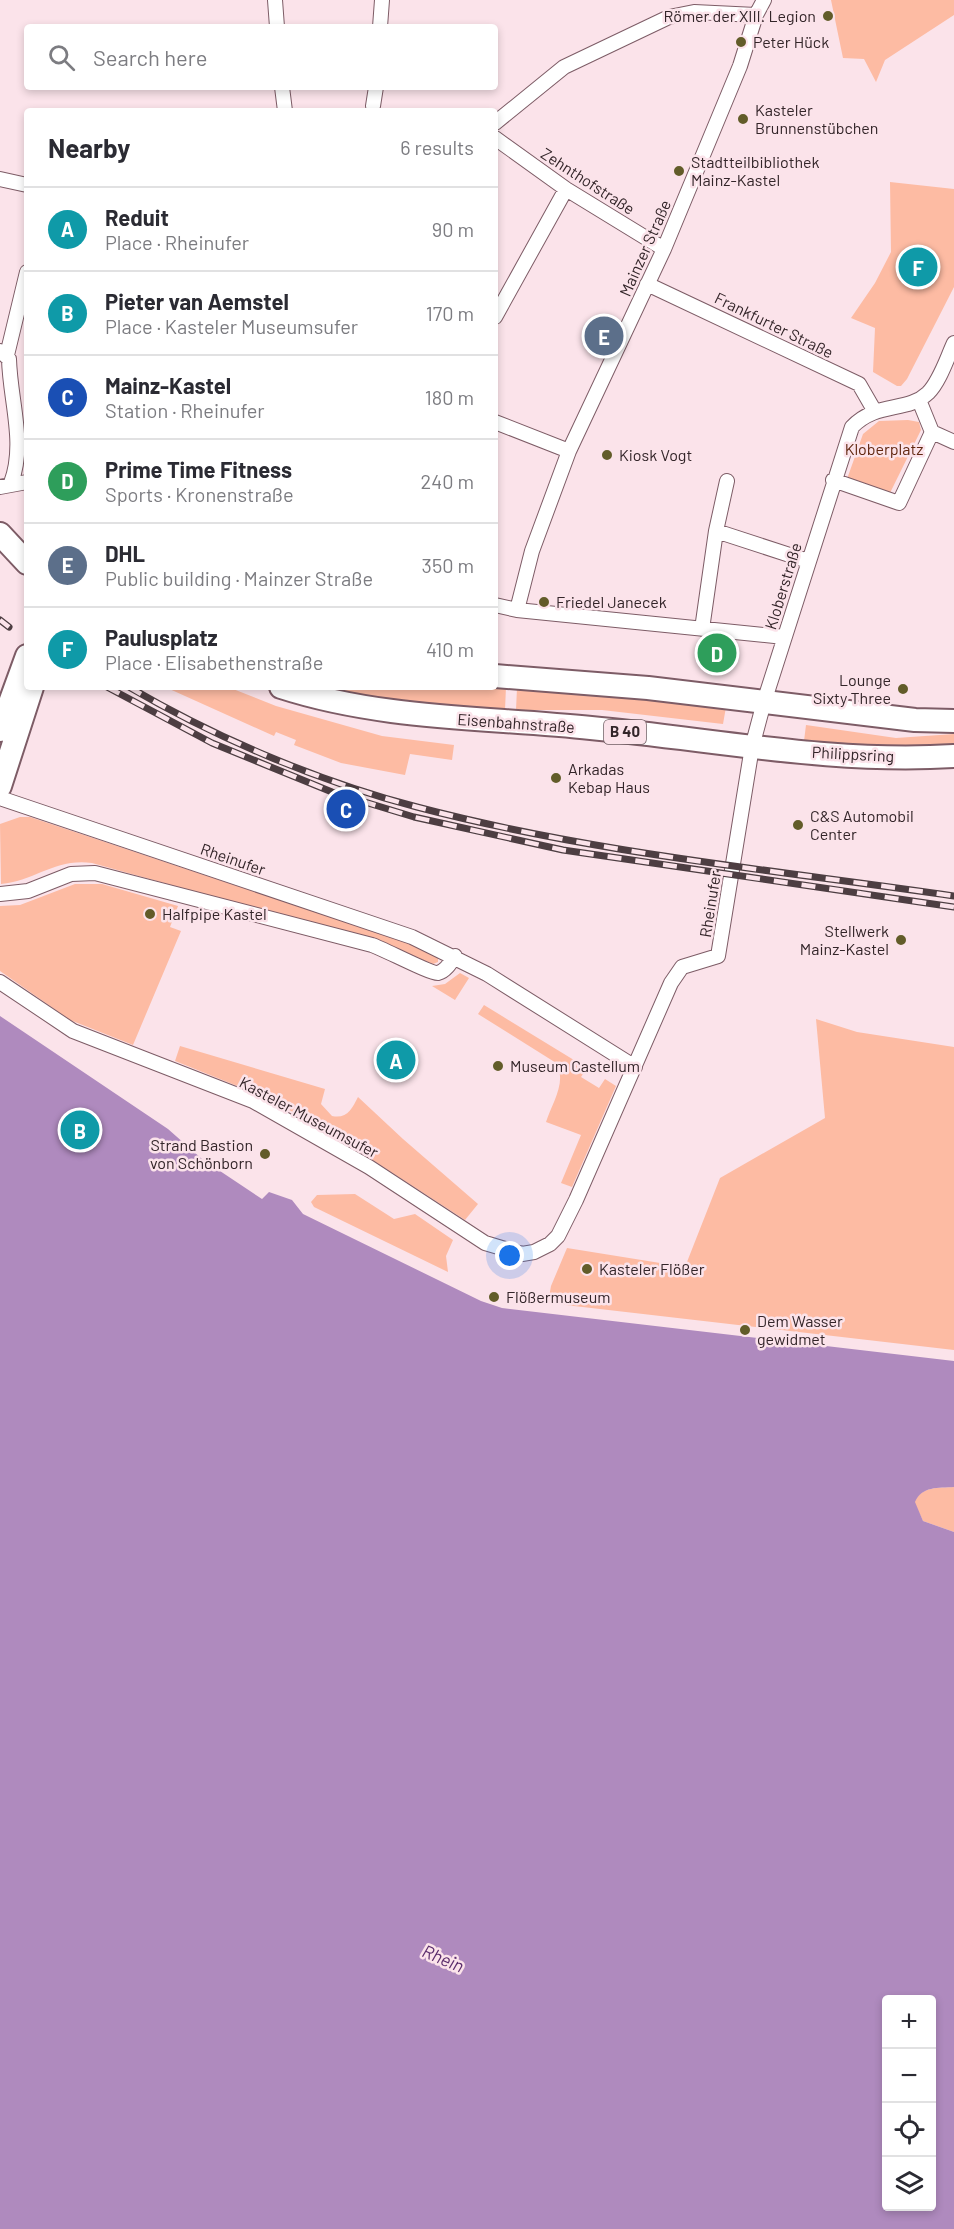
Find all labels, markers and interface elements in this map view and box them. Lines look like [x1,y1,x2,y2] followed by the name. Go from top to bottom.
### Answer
[664,6,816,25] place label: Römer der XIII. Legion
[821,9,835,23] marker: Römer der XIII. Legion
[24,24,498,90] search box
[753,32,829,51] place label: Peter Hück
[734,35,748,49] marker: Peter Hück
[45,41,78,74] icon: search
[93,44,207,70] text: Search here
[755,100,878,137] place label: Kasteler Brunnenstübchen
[736,112,750,126] marker: Kasteler Brunnenstübchen
[48,132,130,163] text: Nearby
[400,135,474,159] text: 6 results
[538,143,639,218] street label: Zehnthofstraße
[691,152,820,189] place label: Stadtteilbibliothek Mainz-Kastel
[672,164,686,178] marker: Stadtteilbibliothek Mainz-Kastel
[615,197,674,299] street label: Mainzer Straße
[105,204,169,230] text: Reduit
[61,217,74,241] text: A
[432,217,474,241] text: 90 m
[105,230,249,254] text: Place · Rheinufer
[898,244,938,290] pin: F
[105,288,289,314] text: Pieter van Aemstel
[712,288,837,361] street label: Frankfurter Straße
[61,301,74,325] text: B
[426,301,474,325] text: 170 m
[105,314,358,338] text: Place · Kasteler Museumsufer
[584,314,624,358] pin: E
[105,372,231,398] text: Mainz-Kastel
[61,385,74,409] text: C
[425,385,474,409] text: 180 m
[105,398,265,422] text: Station · Rheinufer
[845,439,923,458] park label: Kloberplatz
[619,445,692,464] place label: Kiosk Vogt
[600,448,614,462] marker: Kiosk Vogt
[105,456,292,482] text: Prime Time Fitness
[61,469,74,493] text: D
[420,469,474,493] text: 240 m
[105,482,294,506] text: Sports · Kronenstraße
[105,540,145,566] text: DHL
[760,540,805,632] street label: Kloberstraße
[62,553,73,577] text: E
[422,553,474,577] text: 350 m
[105,566,373,590] text: Public building · Mainzer Straße
[556,592,667,611] place label: Friedel Janecek
[537,595,551,609] marker: Friedel Janecek
[105,624,218,650] text: Paulusplatz
[698,630,736,676] pin: D
[62,637,73,661] text: F
[426,637,474,661] text: 410 m
[105,650,323,674] text: Place · Elisabethenstraße
[813,670,891,707] place label: Lounge Sixty Three
[896,682,910,696] marker: Lounge Sixty Three
[457,709,575,736] street label: Eisenbahnstraße
[604,720,646,744] road number: B 40
[811,742,895,765] street label: Philippsring
[568,759,650,796] place label: Arkadas Kebap Haus
[549,771,563,785] marker: Arkadas Kebap Haus
[326,786,366,832] pin: C
[810,806,914,843] place label: C&S Automobil Center
[791,818,805,832] marker: C&S Automobil Center
[198,839,268,879] street label: Rheinufer
[695,869,724,939] street label: Rheinufer
[162,904,267,923] place label: Halfpipe Kastel
[143,907,157,921] marker: Halfpipe Kastel
[800,921,889,958] place label: Stellwerk Mainz-Kastel
[894,933,908,947] marker: Stellwerk Mainz-Kastel
[376,1038,416,1082] pin: A
[510,1056,640,1075] place label: Museum Castellum
[491,1059,505,1073] marker: Museum Castellum
[237,1072,382,1161] street label: Kasteler Museumsufer
[60,1108,100,1152] pin: B
[150,1135,253,1172] place label: Strand Bastion von Schönborn
[258,1147,272,1161] marker: Strand Bastion von Schönborn
[495,1241,524,1270] your location
[599,1259,705,1278] place label: Kasteler Flößer
[580,1262,594,1276] marker: Kasteler Flößer
[506,1287,610,1306] place label: Flößermuseum
[487,1290,501,1304] marker: Flößermuseum
[757,1311,843,1348] place label: Dem Wasser gewidmet
[738,1323,752,1337] marker: Dem Wasser gewidmet
[419,1940,468,1977] water label: Rhein
[882,1995,936,2211] map controls
[882,1995,936,2049] button: +
[882,2049,936,2103] button: −
[882,2103,936,2157] button: locate
[882,2157,936,2211] button: layers

